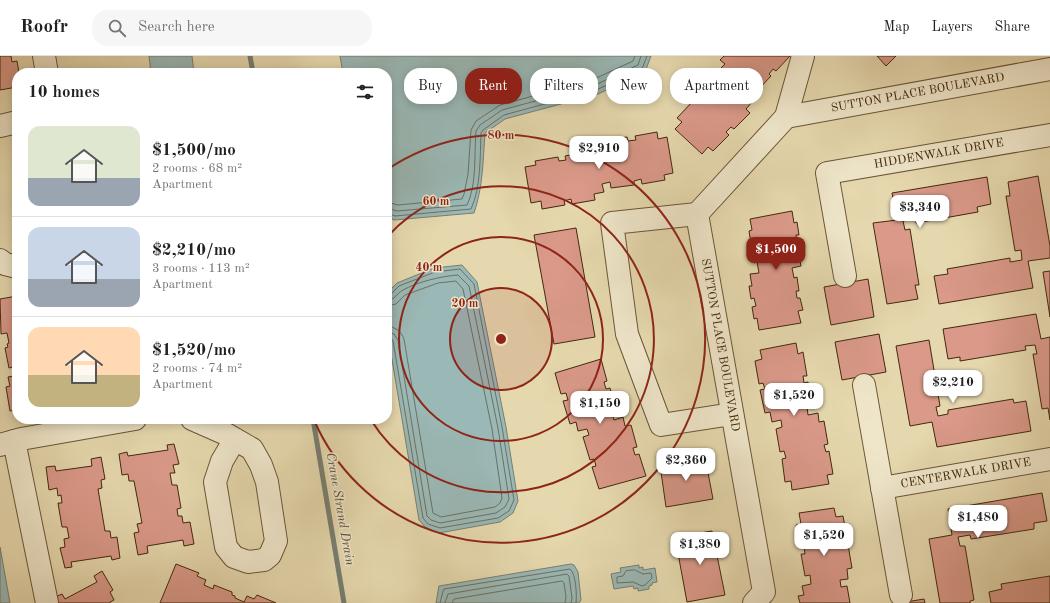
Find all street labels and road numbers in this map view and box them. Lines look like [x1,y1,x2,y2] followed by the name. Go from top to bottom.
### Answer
[830,71,1005,115] street label: SUTTON PLACE BOULEVARD
[873,137,1005,171] street label: HIDDENWALK DRIVE
[699,257,741,433] street label: SUTTON PLACE BOULEVARD
[900,456,1032,491] street label: CENTERWALK DRIVE

